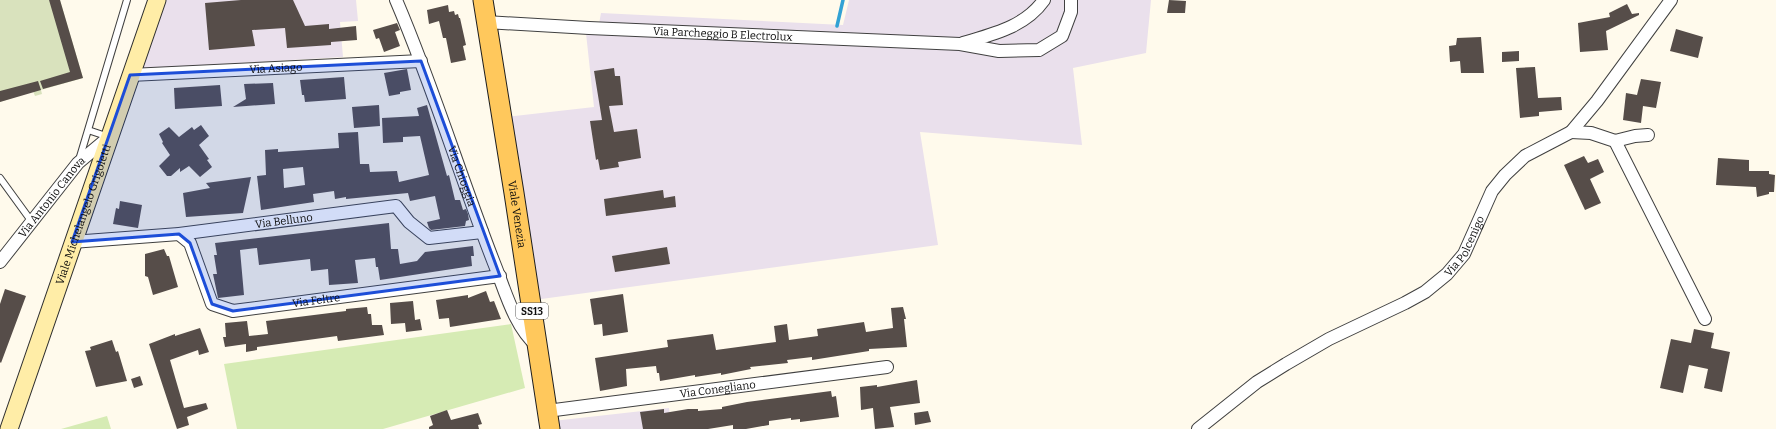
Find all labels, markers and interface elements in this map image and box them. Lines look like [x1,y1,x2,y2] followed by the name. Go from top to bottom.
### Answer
[653,25,793,44] street label: Via Parcheggio B Electrolux
[249,61,303,76] street label: Via Asiago
[53,142,114,287] street label: Viale Michelangelo Grigoletti
[445,144,478,208] street label: Via Chioggia
[16,154,88,240] street label: Via Antonio Canova
[505,180,528,249] street label: Viale Venezia
[254,211,313,231] street label: Via Belluno
[1442,214,1487,279] street label: Via Polcenigo
[292,291,341,310] street label: Via Feltre
[516,303,548,319] road number: SS13
[679,378,756,401] street label: Via Conegliano

